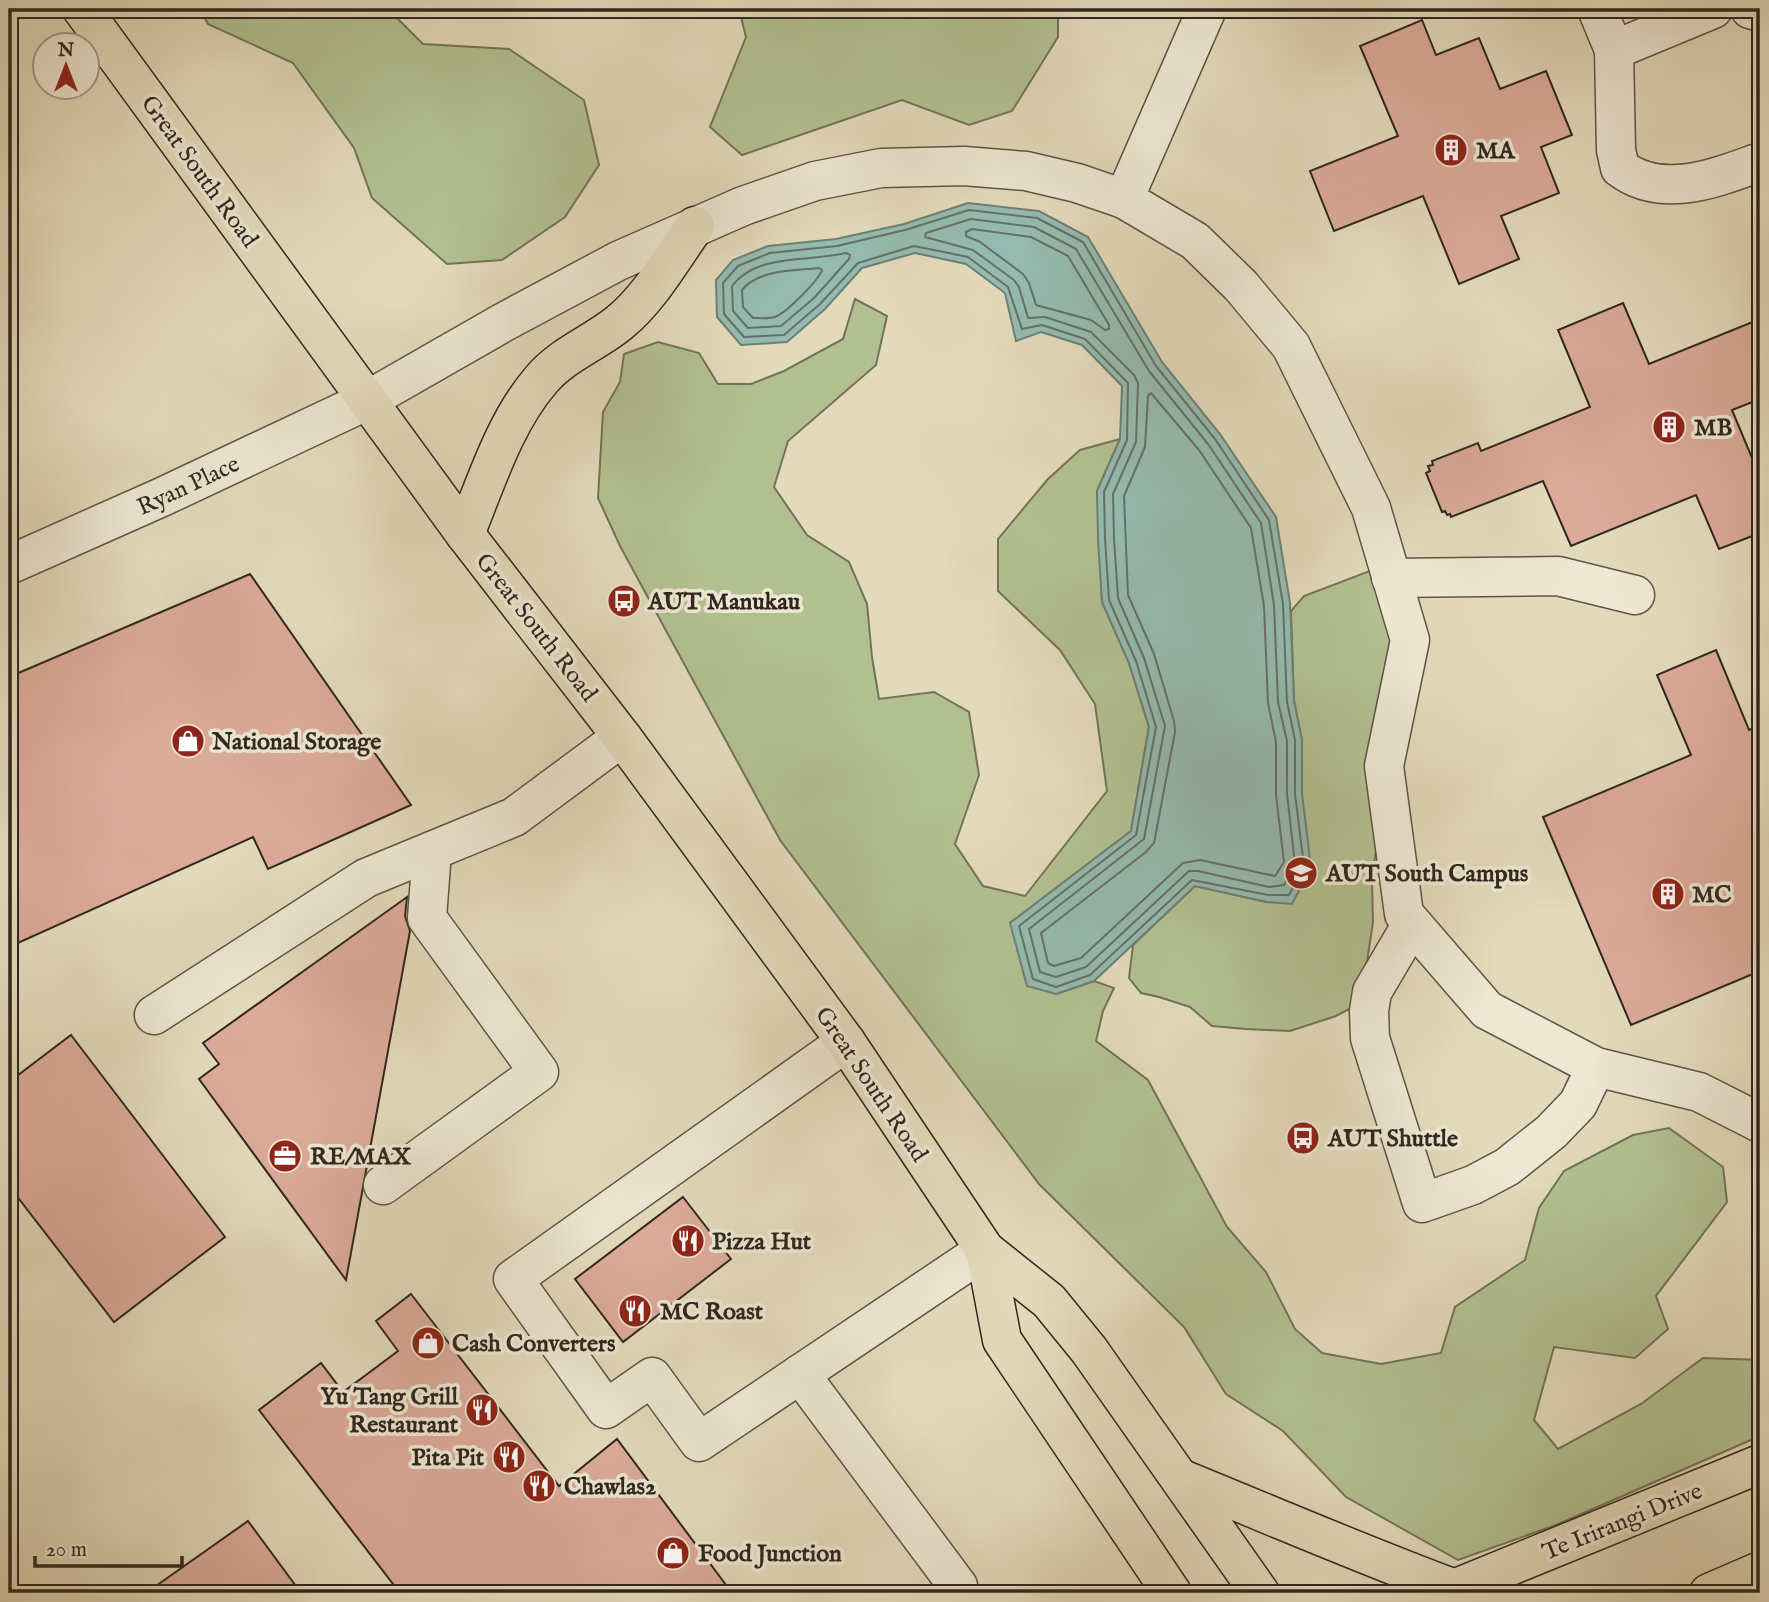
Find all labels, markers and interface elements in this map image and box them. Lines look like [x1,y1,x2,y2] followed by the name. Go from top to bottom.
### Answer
[32,32,102,102] north arrow
[57,39,75,63] text: N
[133,90,265,254] street label: Great South Road
[1432,131,1470,169] building icon: MA
[1476,136,1517,167] place label: MA
[1650,408,1688,446] building icon: MB
[1694,413,1733,444] place label: MB
[132,449,245,524] street label: Ryan Place
[468,547,604,709] street label: Great South Road
[605,582,643,620] bus stop icon: AUT Manukau
[647,587,801,618] place label: AUT Manukau
[169,722,207,760] shop icon: National Storage
[211,727,381,758] place label: National Storage
[1282,854,1320,892] school or university icon: AUT South Campus
[1325,859,1529,890] place label: AUT South Campus
[1649,875,1687,913] building icon: MC
[1692,880,1732,911] place label: MC
[807,1001,934,1169] street label: Great South Road
[1284,1119,1322,1157] bus stop icon: AUT Shuttle
[1327,1124,1458,1155] place label: AUT Shuttle
[266,1137,304,1175] office icon: RE/MAX
[310,1142,412,1173] place label: RE/MAX
[669,1222,707,1260] restaurant icon: Pizza Hut
[712,1227,812,1258] place label: Pizza Hut
[616,1292,654,1330] restaurant icon: MC Roast
[660,1297,764,1328] place label: MC Roast
[409,1324,447,1362] shop icon: Cash Converters
[452,1329,616,1360] place label: Cash Converters
[320,1382,459,1441] place label: Yu Tang Grill Restaurant
[463,1391,501,1429] restaurant icon: Yu Tang Grill Restaurant
[490,1438,528,1476] restaurant icon: Pita Pit
[411,1443,485,1474] place label: Pita Pit
[520,1467,558,1505] restaurant icon: Chawlas2
[564,1472,656,1503] place label: Chawlas2
[1538,1476,1707,1569] street label: Te Irirangi Drive
[35,1525,182,1569] scale bar
[654,1534,692,1572] shop icon: Food Junction
[46,1537,87,1564] text: 20 m
[698,1539,842,1570] place label: Food Junction

